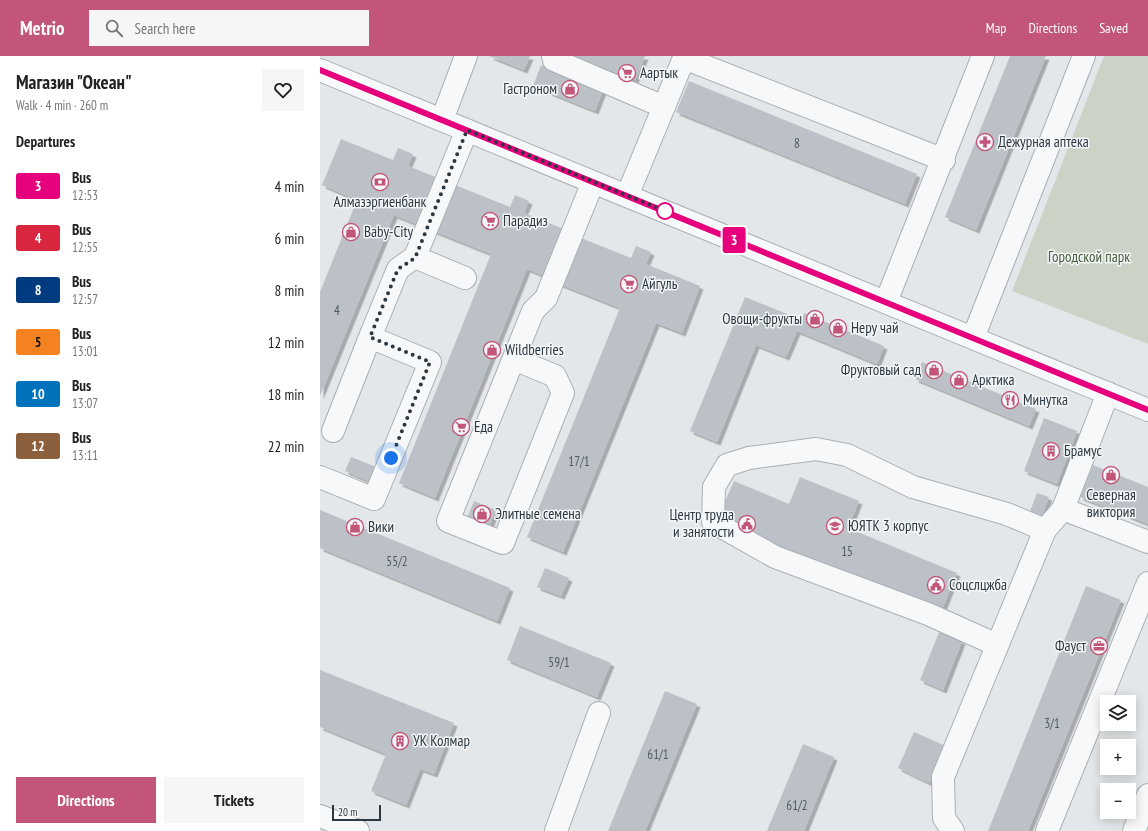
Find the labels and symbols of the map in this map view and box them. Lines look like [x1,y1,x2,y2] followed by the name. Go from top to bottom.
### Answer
[617,63,637,83] supermarket icon: Аартык
[640,63,678,82] place label: Аартык
[503,79,557,98] place label: Гастроном
[560,79,580,99] shop icon: Гастроном
[975,132,995,152] pharmacy icon: Дежурная аптека
[998,132,1089,151] place label: Дежурная аптека
[794,135,800,152] house number: 8
[370,172,390,192] bank icon: Алмазэргиенбанк
[334,192,427,211] place label: Алмазэргиенбанк
[656,202,674,220] unlabelled marker
[480,211,500,231] supermarket icon: Парадиз
[503,211,548,230] place label: Парадиз
[341,222,361,242] shop icon: Baby-City
[364,222,414,241] place label: Baby-City
[721,227,747,253] line badge: 3
[1048,247,1130,266] park label: Городской парк
[619,274,639,294] supermarket icon: Айгуль
[642,274,678,293] place label: Айгуль
[334,302,340,319] house number: 4
[722,309,802,328] place label: Овощи-фрукты
[805,309,825,329] shop icon: Овощи-фрукты
[828,318,848,338] shop icon: Неру чай
[851,318,899,337] place label: Неру чай
[482,340,502,360] shop icon: Wildberries
[505,340,564,359] place label: Wildberries
[841,360,921,379] place label: Фруктовый сад
[924,360,944,380] shop icon: Фруктовый сад
[949,370,969,390] shop icon: Арктика
[972,370,1015,389] place label: Арктика
[1000,390,1020,410] restaurant icon: Минутка
[1023,390,1068,409] place label: Минутка
[451,417,471,437] supermarket icon: Еда
[474,417,493,436] place label: Еда
[1041,441,1061,461] building icon: Брамус
[1064,441,1103,460] place label: Брамус
[381,448,401,468] your location
[568,453,590,470] house number: 17/1
[1101,465,1121,485] shop icon: Северная виктория
[1086,485,1136,521] place label: Северная виктория
[472,504,492,524] shop icon: Элитные семена
[495,504,581,523] place label: Элитные семена
[670,505,734,541] place label: Центр труда и занятости
[737,514,757,534] public building icon: Центр труда и занятости
[825,516,845,536] school or university icon: ЮЯТК 3 корпус
[848,516,930,535] place label: ЮЯТК 3 корпус
[345,517,365,537] shop icon: Вики
[368,517,394,536] place label: Вики
[841,543,853,560] house number: 15
[386,553,408,570] house number: 55/2
[926,575,946,595] public building icon: Соцслцжба
[949,575,1007,594] place label: Соцслцжба
[1055,636,1086,655] place label: Фауст
[1089,636,1109,656] office icon: Фауст
[548,654,570,671] house number: 59/1
[1044,715,1060,732] house number: 3/1
[390,731,410,751] building icon: УК Колмар
[413,731,470,750] place label: УК Колмар
[647,746,669,763] house number: 61/1
[786,797,808,814] house number: 61/2
[332,803,381,822] scale bar

